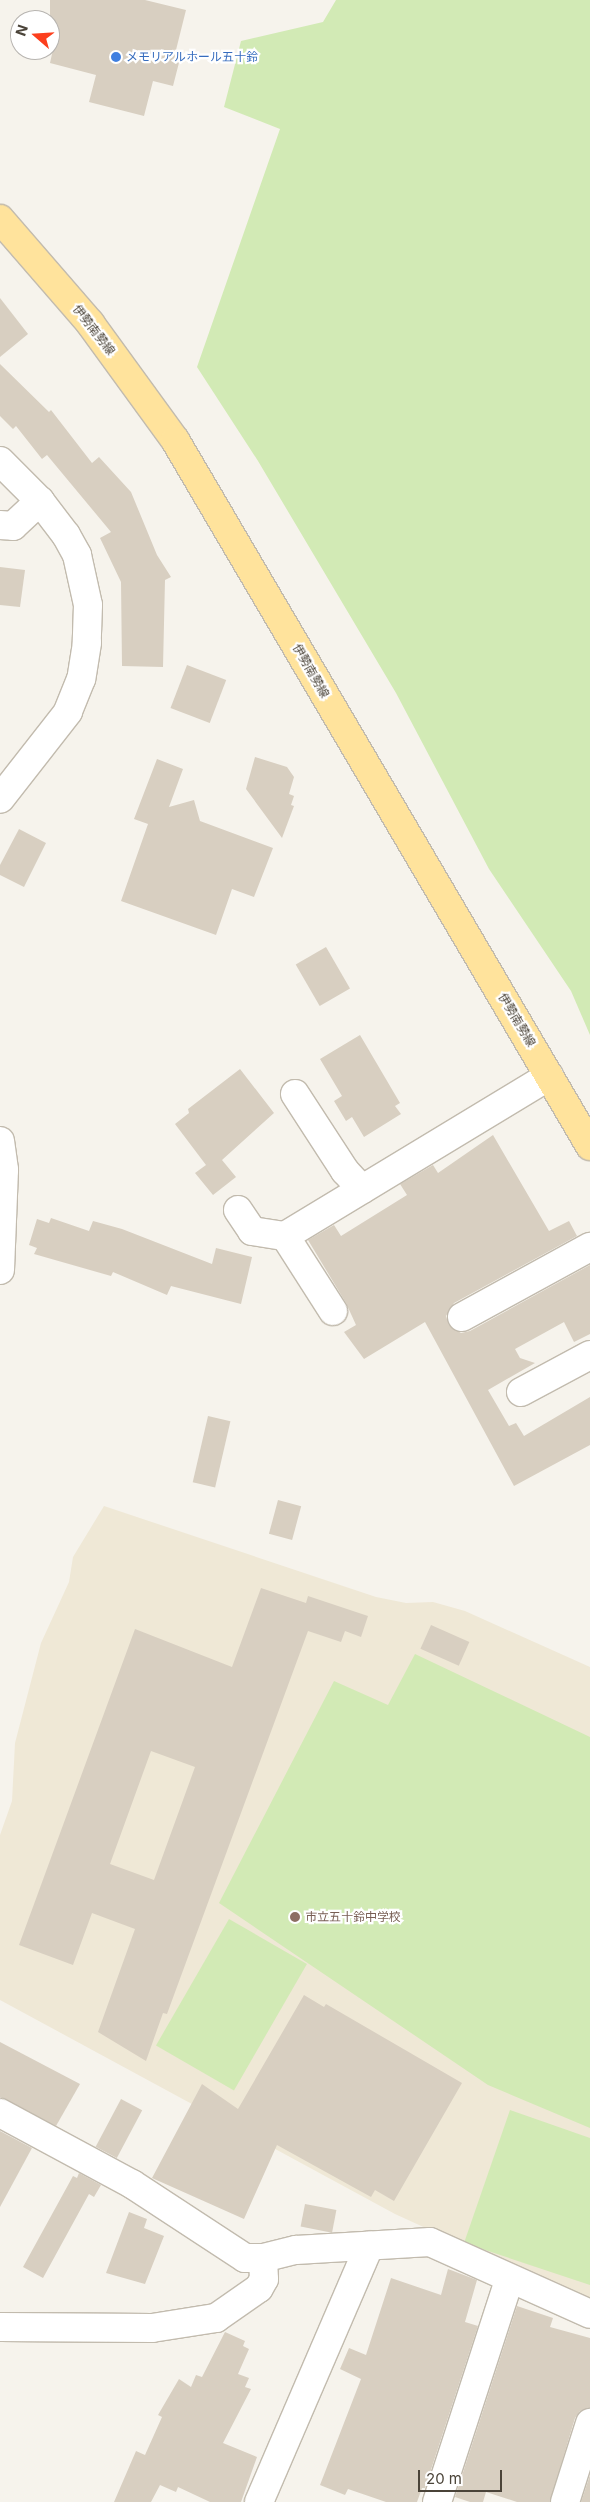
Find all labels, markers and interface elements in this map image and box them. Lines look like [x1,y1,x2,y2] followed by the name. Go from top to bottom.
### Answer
[10,10,60,60] north arrow
[12,22,31,38] text: N
[126,50,258,64] place label: メモリアルホール五十鈴
[110,51,122,63] marker: メモリアルホール五十鈴
[70,302,118,358] street label: 伊勢南勢線
[290,641,332,701] street label: 伊勢南勢線
[495,991,539,1049] street label: 伊勢南勢線
[305,1910,401,1924] place label: 市立五十鈴中学校
[289,1911,301,1923] marker: 市立五十鈴中学校
[420,2460,504,2492] scale bar
[426,2469,462,2488] text: 20 m

